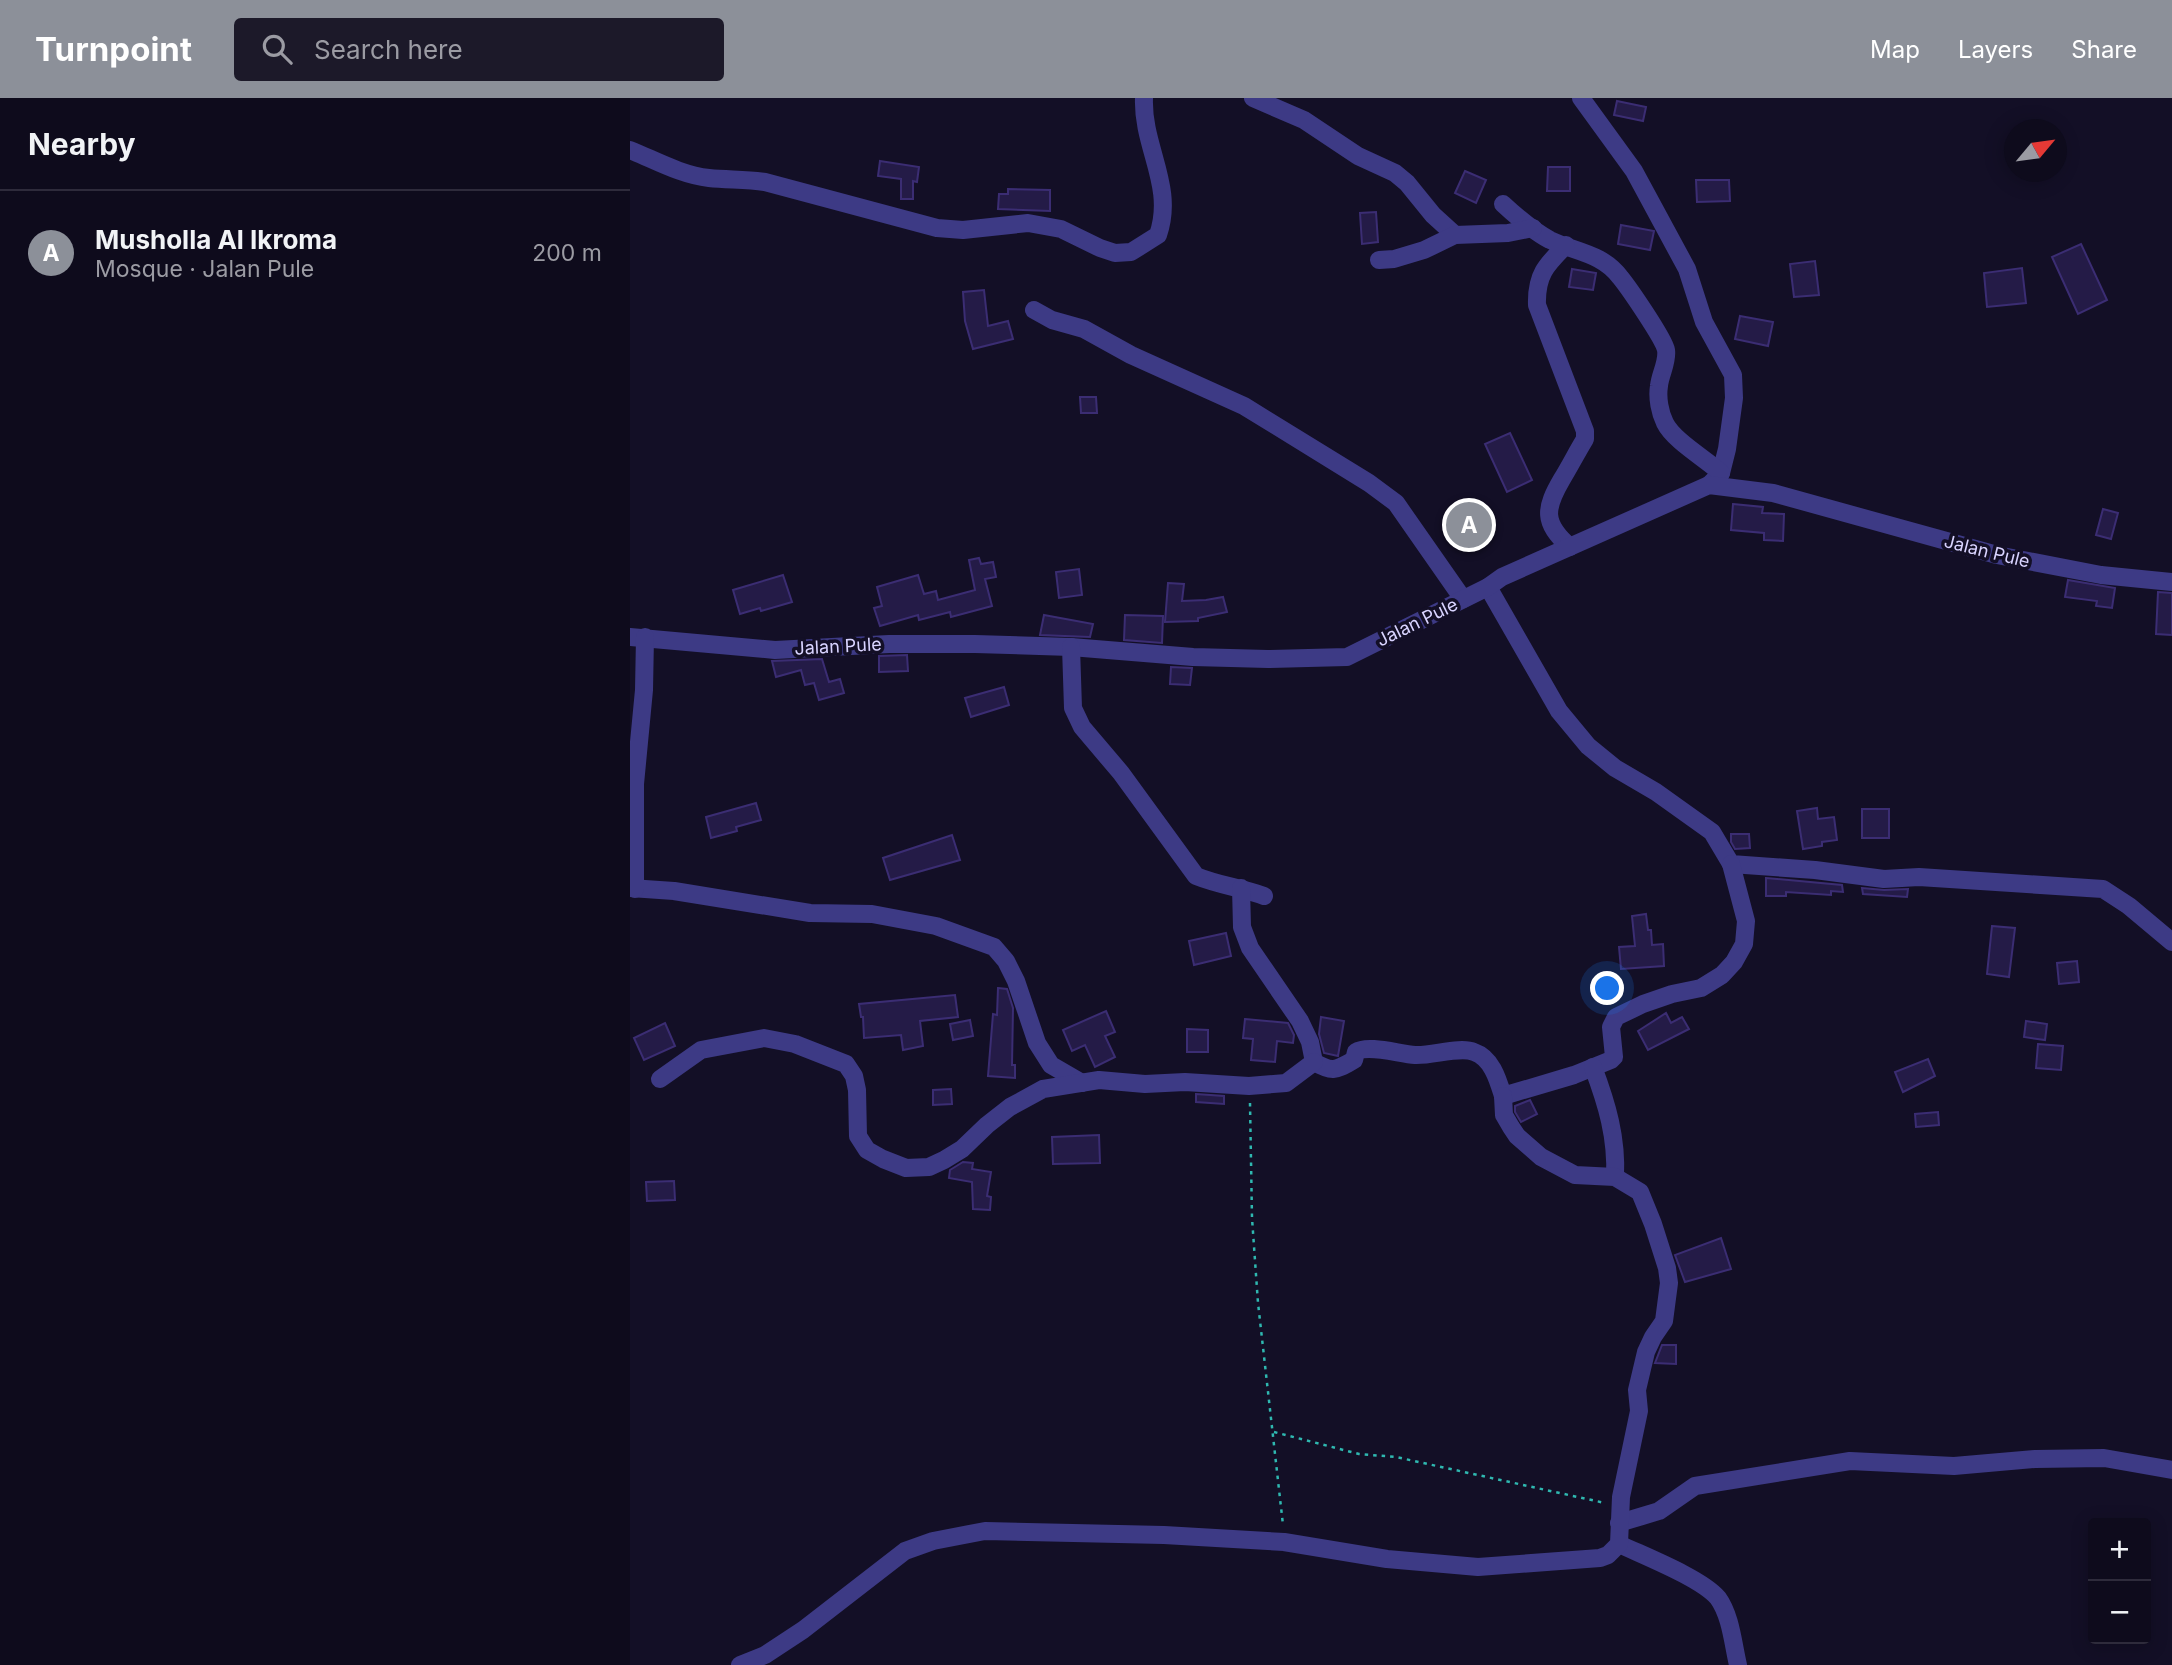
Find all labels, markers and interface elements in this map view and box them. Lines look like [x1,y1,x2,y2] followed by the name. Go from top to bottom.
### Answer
[234,18,724,81] search box
[35,29,192,69] text: Turnpoint
[258,30,296,68] icon: search
[314,34,463,65] text: Search here
[1870,35,1920,64] text: Map
[1958,35,2033,64] text: Layers
[2071,35,2137,64] text: Share
[2004,119,2067,182] north arrow
[28,126,136,162] text: Nearby
[95,224,337,255] text: Musholla Al Ikroma
[42,239,60,267] text: A
[532,239,602,267] text: 200 m
[95,255,314,283] text: Mosque · Jalan Pule
[1446,499,1492,551] pin: A
[1942,530,2032,572] street label: Jalan Pule
[1373,593,1461,651] street label: Jalan Pule
[794,633,882,659] street label: Jalan Pule
[1590,971,1624,1005] your location
[2088,1518,2151,1644] map controls
[2088,1518,2151,1581] button: +
[2088,1581,2151,1644] button: −

